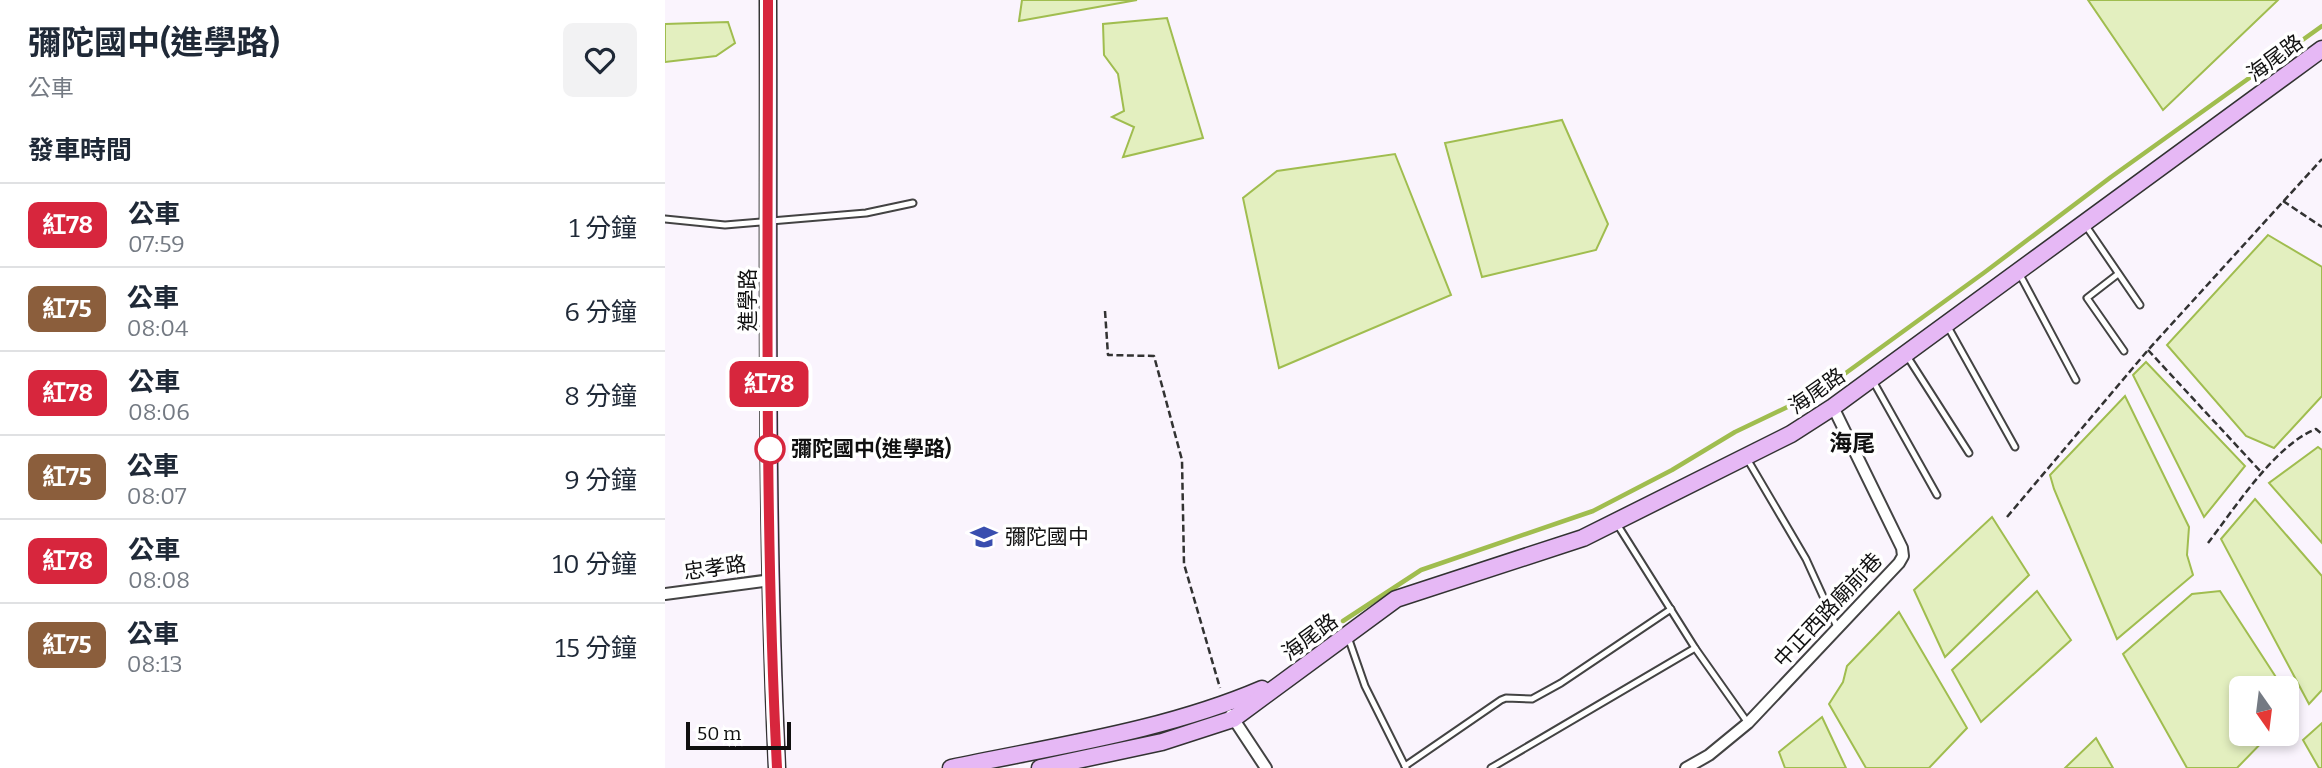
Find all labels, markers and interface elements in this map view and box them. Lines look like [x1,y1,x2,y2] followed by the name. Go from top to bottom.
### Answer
[28,23,280,63] text: 彌陀國中(進學路)
[563,23,637,97] button: heart
[2242,29,2308,87] street label: 海尾路
[28,74,74,102] text: 公車
[28,135,132,166] text: 發車時間
[128,199,180,230] text: 公車
[42,211,93,239] text: 紅78
[569,213,637,244] text: 1 分鐘
[128,230,185,258] text: 07:59
[735,269,761,332] street label: 進學路
[127,283,179,314] text: 公車
[42,295,92,323] text: 紅75
[565,297,637,328] text: 6 分鐘
[127,314,188,342] text: 08:04
[729,361,809,407] line badge: 紅78
[1784,362,1850,420] street label: 海尾路
[128,367,180,398] text: 公車
[743,370,795,398] text: 紅78
[42,379,93,407] text: 紅78
[564,381,637,412] text: 8 分鐘
[128,398,190,426] text: 08:06
[1829,429,1875,457] district label: 海尾
[755,434,785,464] marker: 彌陀國中(進學路)
[791,436,951,462] place label: 彌陀國中(進學路)
[127,451,179,482] text: 公車
[42,463,92,491] text: 紅75
[565,465,637,496] text: 9 分鐘
[127,482,186,510] text: 08:07
[969,522,999,552] school or university icon: 彌陀國中
[1005,524,1089,550] place label: 彌陀國中
[128,535,180,566] text: 公車
[42,547,93,575] text: 紅78
[1768,547,1888,673] street label: 中正西路廟前巷
[553,549,637,580] text: 10 分鐘
[682,551,748,585] street label: 忠孝路
[128,566,190,594] text: 08:08
[1277,608,1343,666] street label: 海尾路
[127,619,179,650] text: 公車
[42,631,92,659] text: 紅75
[555,633,637,664] text: 15 分鐘
[127,650,183,678] text: 08:13
[2229,676,2299,746] north arrow
[2229,676,2299,746] map controls
[686,719,791,751] scale bar
[697,722,741,745] text: 50 m

